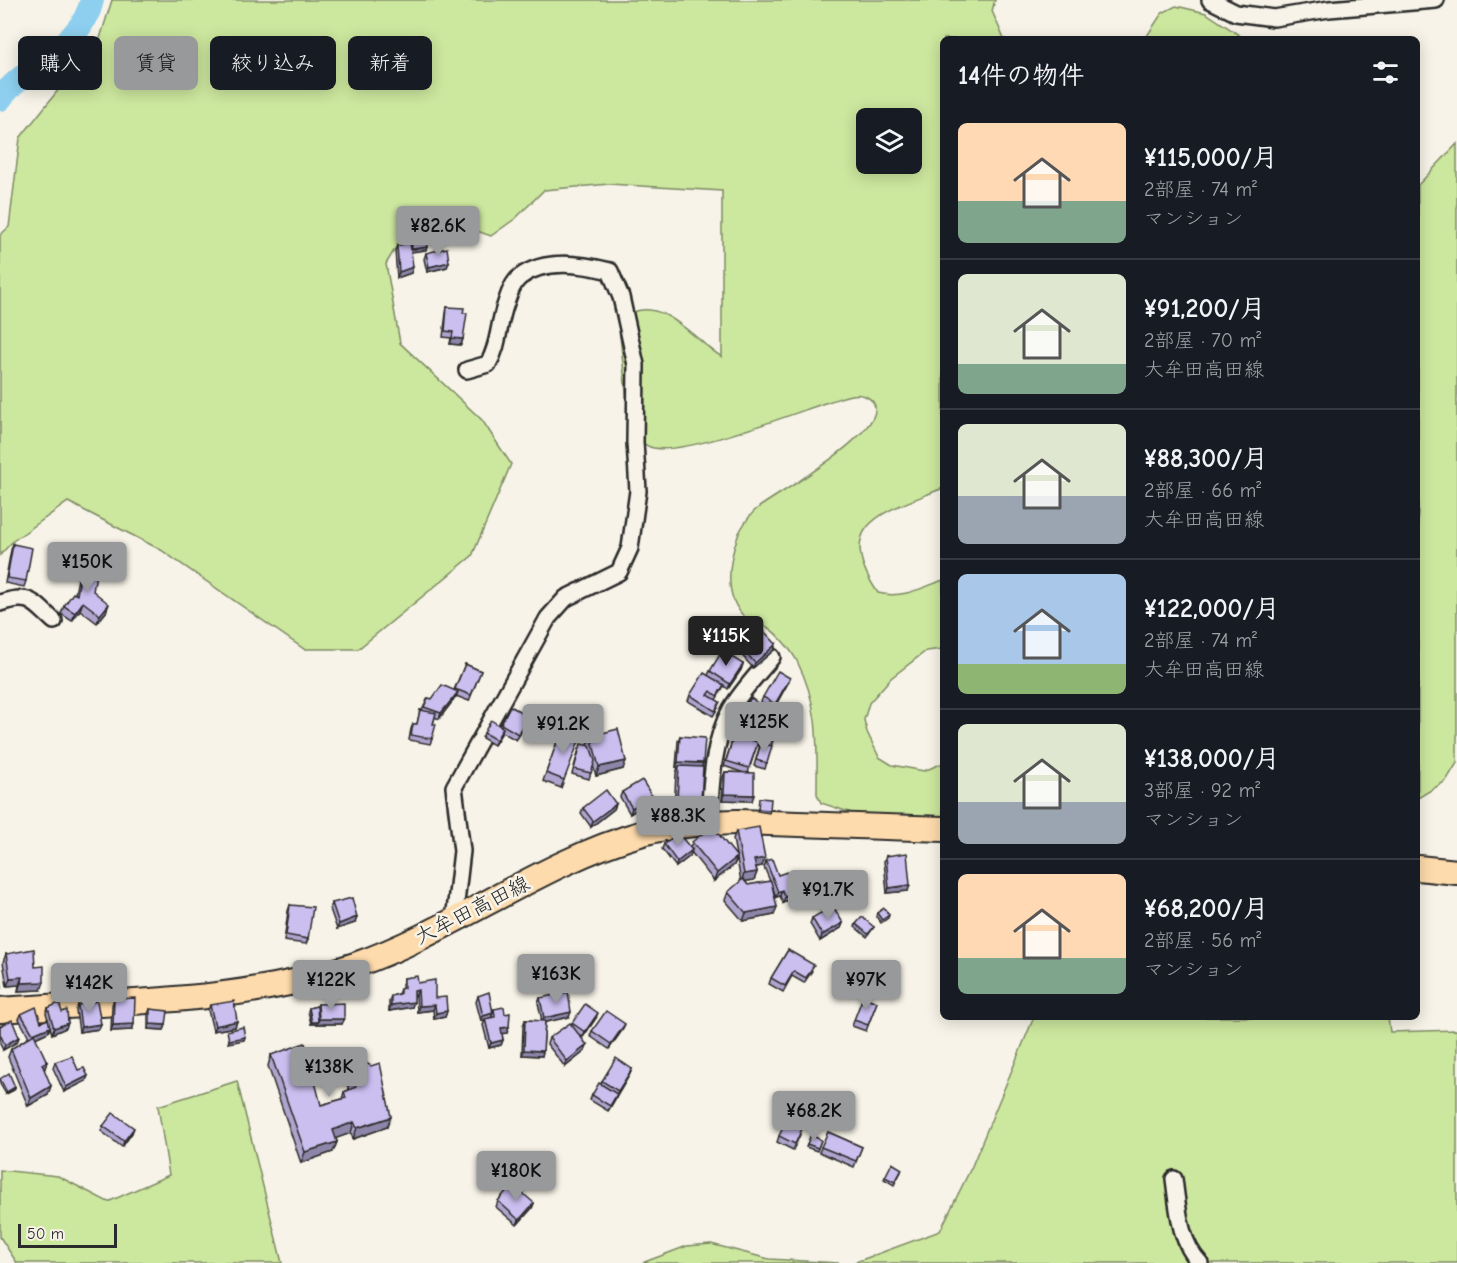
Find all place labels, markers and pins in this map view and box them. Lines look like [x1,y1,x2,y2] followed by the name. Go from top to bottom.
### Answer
[389,206,487,257] pin: ¥82.6K
[45,542,129,593] pin: ¥150K
[684,616,768,667] pin: ¥115K
[722,702,806,753] pin: ¥125K
[514,704,612,755] pin: ¥91.2K
[629,796,727,847] pin: ¥88.3K
[779,870,877,921] pin: ¥91.7K
[514,954,598,1005] pin: ¥163K
[289,960,373,1011] pin: ¥122K
[830,960,902,1011] pin: ¥97K
[47,963,131,1014] pin: ¥142K
[287,1047,371,1098] pin: ¥138K
[765,1091,863,1142] pin: ¥68.2K
[474,1151,558,1202] pin: ¥180K

